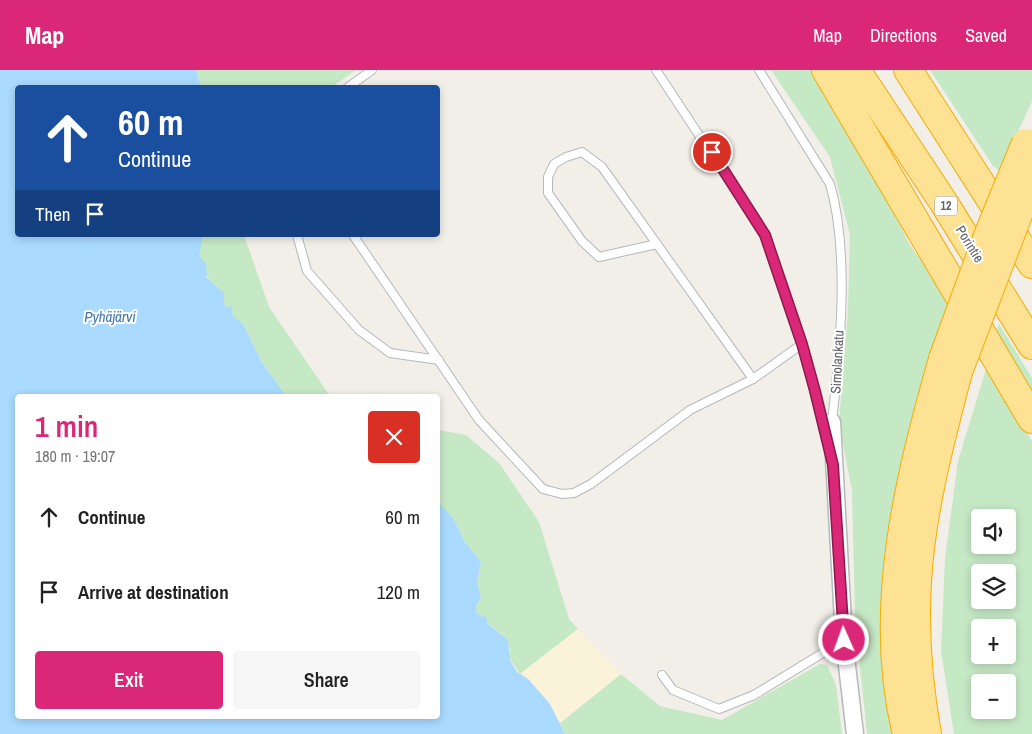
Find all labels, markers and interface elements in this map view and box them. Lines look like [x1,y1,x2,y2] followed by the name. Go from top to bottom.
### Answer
[25,19,64,51] text: Map
[813,23,842,48] text: Map
[870,23,937,48] text: Directions
[965,23,1007,48] text: Saved
[118,99,183,146] text: 60 m
[35,105,100,170] icon: ahead
[691,131,733,173] pin
[698,138,726,166] icon: arrive
[118,144,191,174] text: Continue
[935,196,957,216] road number: 12
[81,200,109,228] icon: arrive
[35,201,71,227] text: Then
[952,222,988,266] street label: Porintie
[84,306,136,327] water label: Pyhäjärvi
[826,330,848,394] street label: Simolankatu
[35,406,98,446] text: 1 min
[368,411,420,463] button: close
[35,445,115,467] text: 180 m · 19:07
[35,503,63,531] icon: ahead
[78,504,146,530] text: Continue
[385,504,420,530] text: 60 m
[971,509,1016,719] map controls
[971,509,1016,554] button: sound
[971,564,1016,609] button: layers
[35,578,63,606] icon: arrive
[78,579,229,605] text: Arrive at destination
[377,579,420,605] text: 120 m
[817,613,869,665] position arrow
[971,619,1016,664] button: +
[35,651,223,709] button: Exit
[233,651,420,709] button: Share
[971,674,1016,719] button: −

